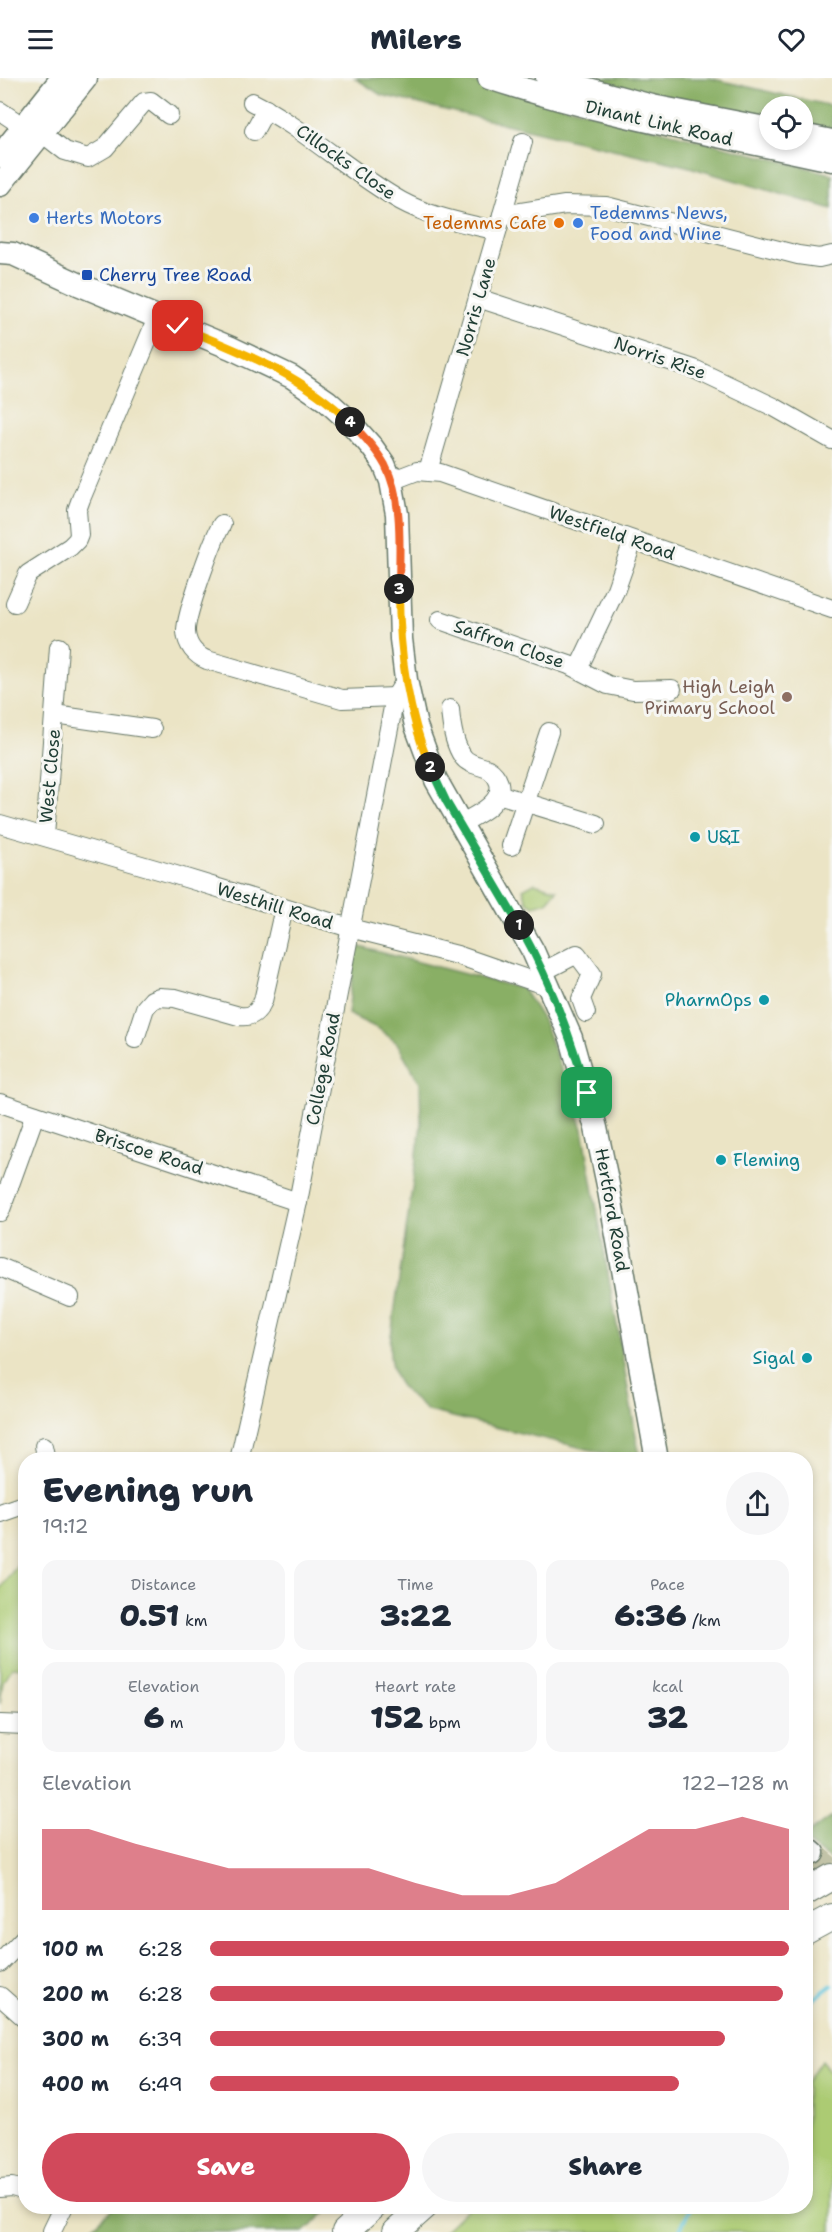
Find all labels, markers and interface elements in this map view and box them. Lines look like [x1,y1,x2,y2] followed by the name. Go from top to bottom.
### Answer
[370,21,462,58] text: Milers
[24,23,57,56] icon: menu
[775,23,808,56] icon: heart
[583,94,735,152] street label: Dinant Link Road
[759,96,813,150] map controls
[759,96,813,150] button: locate
[291,119,401,205] street label: Cillocks Close
[590,201,728,246] place label: Tedemms News, Food and Wine
[46,206,162,230] place label: Herts Motors
[27,211,41,225] marker: Herts Motors
[423,211,547,235] place label: Tedemms Cafe
[552,216,566,230] marker: Tedemms Cafe
[571,216,585,230] marker: Tedemms News, Food and Wine
[450,255,502,359] street label: Norris Lane
[99,263,252,287] place label: Cherry Tree Road
[80,268,94,282] marker: Cherry Tree Road
[152,300,203,351] pin
[161,309,194,342] icon: check
[611,331,709,385] street label: Norris Rise
[335,407,365,437] pin: 4
[344,411,356,432] text: 4
[545,500,679,566] street label: Westfield Road
[384,574,414,604] pin: 3
[393,578,405,599] text: 3
[451,614,567,674] street label: Saffron Close
[645,675,776,720] place label: High Leigh Primary School
[780,690,794,704] marker: High Leigh Primary School
[34,728,66,824] street label: West Close
[415,752,445,782] pin: 2
[424,756,436,777] text: 2
[707,825,740,849] place label: U&I
[688,830,702,844] marker: U&I
[214,877,336,935] street label: Westhill Road
[504,910,534,940] pin: 1
[515,914,523,935] text: 1
[665,988,752,1012] place label: PharmOps
[757,993,771,1007] marker: PharmOps
[300,1010,346,1128] street label: College Road
[561,1067,612,1118] pin
[570,1076,603,1109] icon: arrive
[92,1123,206,1181] street label: Briscoe Road
[589,1146,635,1274] street label: Hertford Road
[733,1148,800,1172] place label: Fleming
[714,1153,728,1167] marker: Fleming
[753,1346,796,1370] place label: Sigal
[800,1351,814,1365] marker: Sigal
[42,1468,253,1513] text: Evening run
[726,1472,789,1535] button: share
[42,1513,89,1539] text: 19:12
[131,1574,196,1595] text: Distance
[397,1574,434,1595] text: Time
[650,1574,685,1595] text: Pace
[119,1595,180,1636] text: 0.51
[379,1595,452,1636] text: 3:22
[614,1595,687,1636] text: 6:36
[180,1610,208,1631] text: km
[687,1610,721,1631] text: /km
[128,1676,199,1697] text: Elevation
[375,1676,456,1697] text: Heart rate
[652,1676,683,1697] text: kcal
[143,1697,164,1738] text: 6
[370,1697,423,1738] text: 152
[647,1697,688,1738] text: 32
[164,1712,184,1733] text: m
[423,1712,461,1733] text: bpm
[42,1770,132,1796] text: Elevation
[682,1770,789,1796] text: 122–128 m
[42,1936,104,1962] text: 100 m
[138,1936,183,1962] text: 6:28
[42,1981,109,2007] text: 200 m
[138,1981,183,2007] text: 6:28
[42,2026,109,2052] text: 300 m
[138,2026,183,2052] text: 6:39
[42,2071,109,2097] text: 400 m
[138,2071,183,2097] text: 6:49
[42,2133,410,2202] button: Save
[422,2133,789,2202] button: Share

